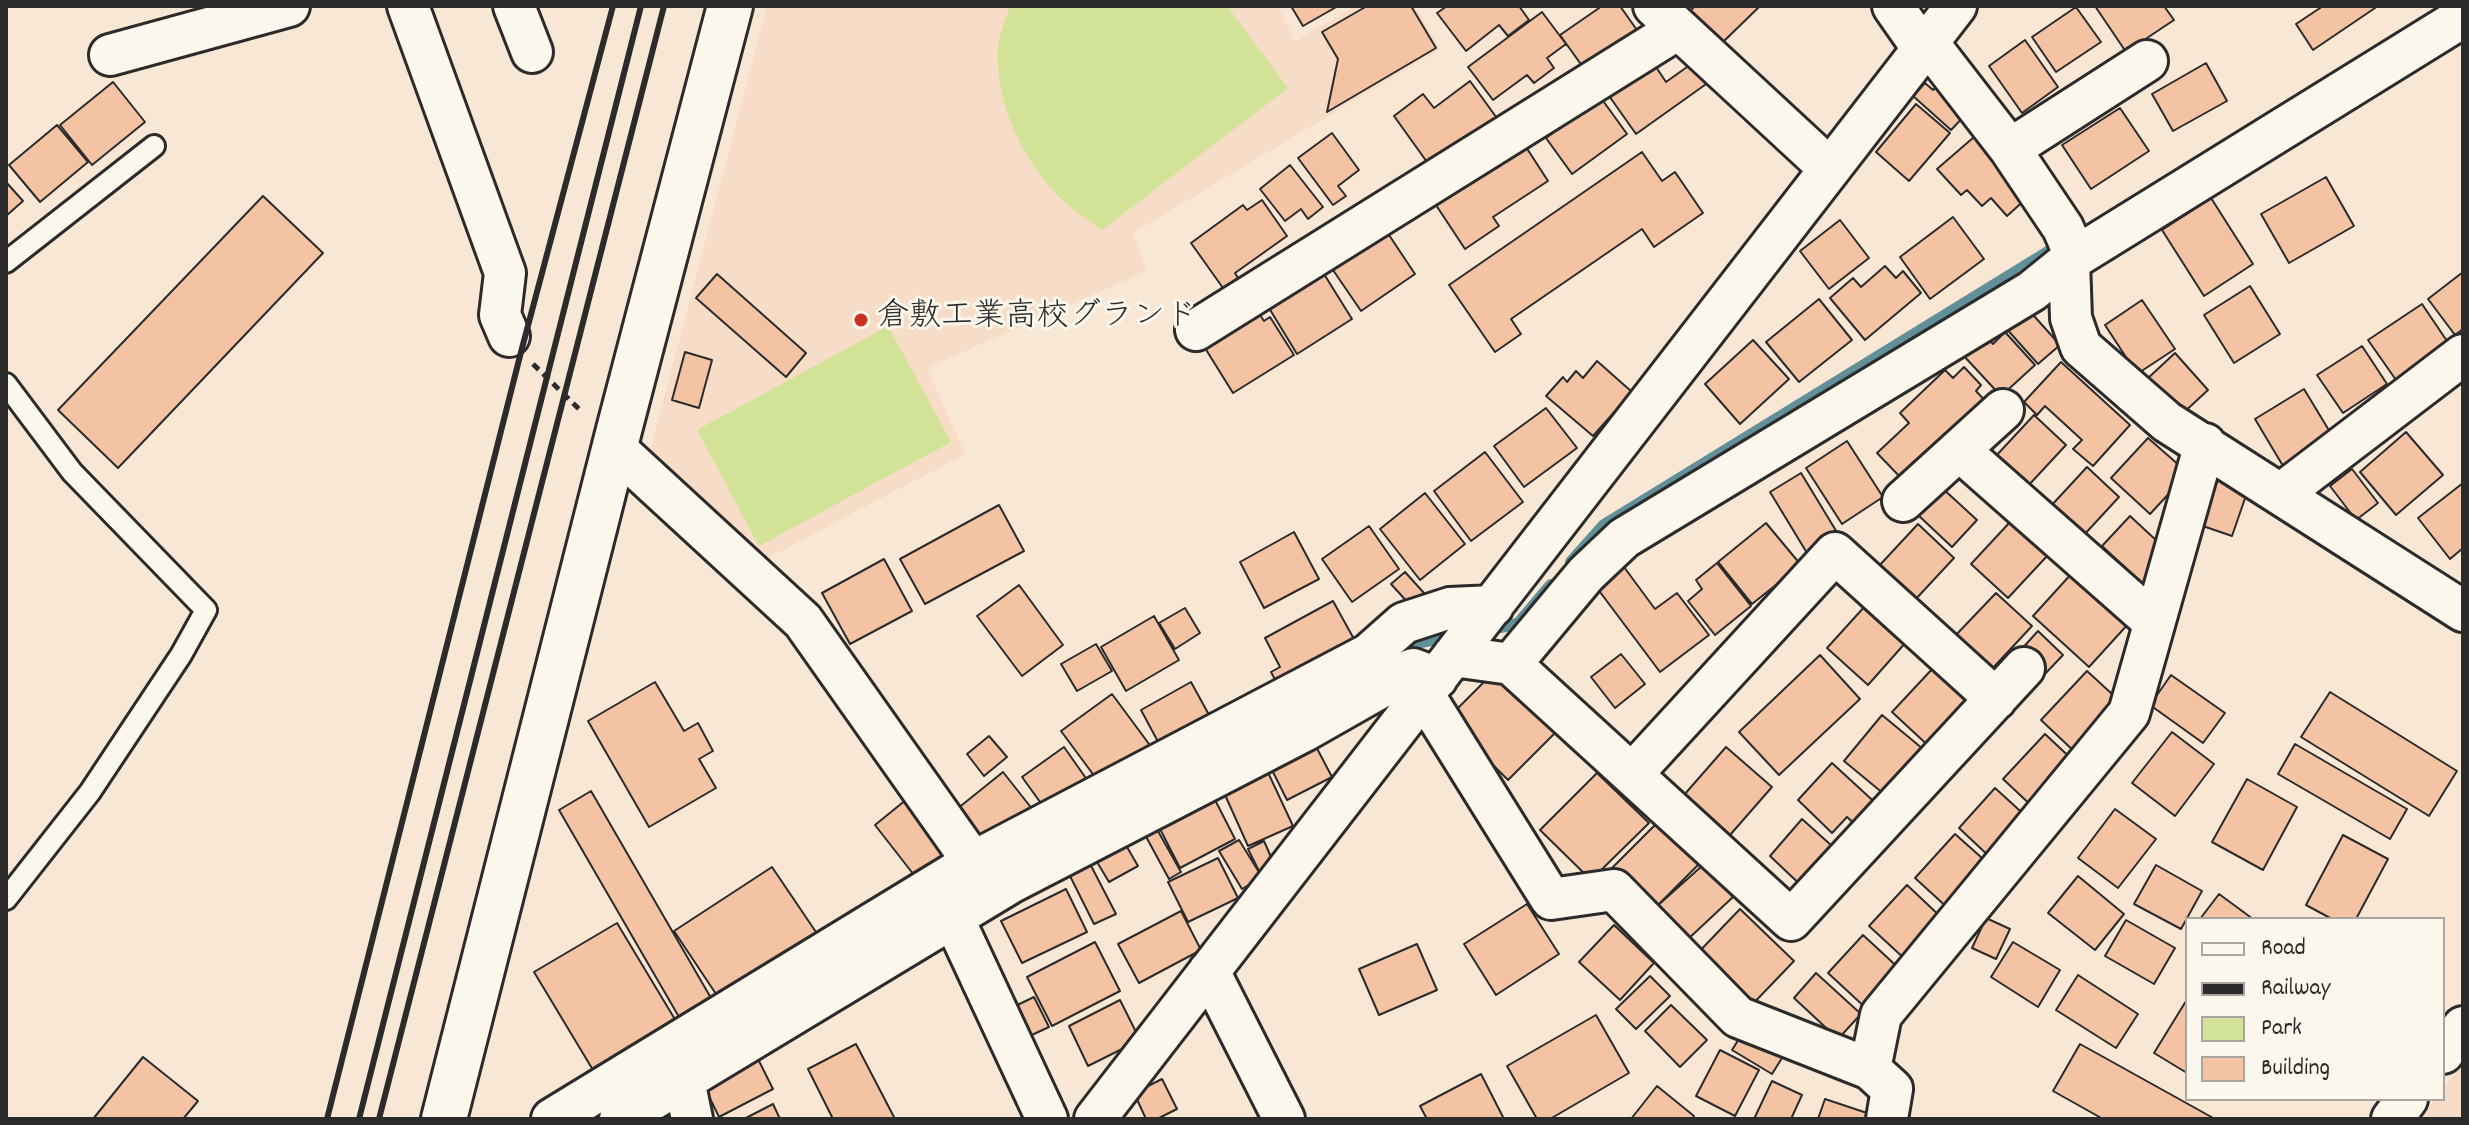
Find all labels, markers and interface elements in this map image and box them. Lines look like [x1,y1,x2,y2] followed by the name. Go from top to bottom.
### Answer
[877,301,1197,339] place label: 倉敷工業高校グランド
[852,311,870,329] marker: 倉敷工業高校グランド
[2185,917,2445,1101] legend
[2261,932,2306,966] text: Road
[2261,972,2330,1006] text: Railway
[2261,1012,2302,1046] text: Park
[2261,1052,2330,1086] text: Building

